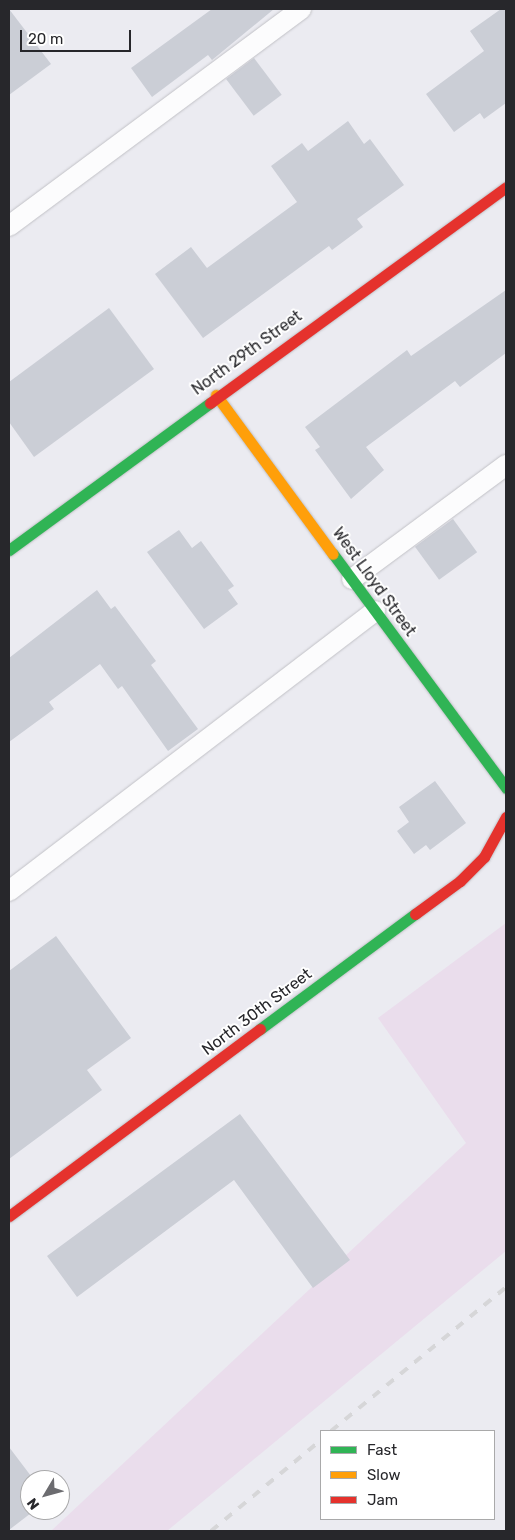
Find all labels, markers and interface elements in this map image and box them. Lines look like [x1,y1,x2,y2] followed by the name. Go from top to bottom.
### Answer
[22,20,134,52] scale bar
[28,30,63,48] text: 20 m
[188,307,306,399] street label: North 29th Street
[328,524,420,640] street label: West Lloyd Street
[198,965,316,1059] street label: North 30th Street
[320,1430,495,1520] legend
[367,1441,397,1459] text: Fast
[367,1466,400,1484] text: Slow
[20,1470,70,1520] north arrow
[367,1491,398,1509] text: Jam
[24,1495,43,1513] text: N

